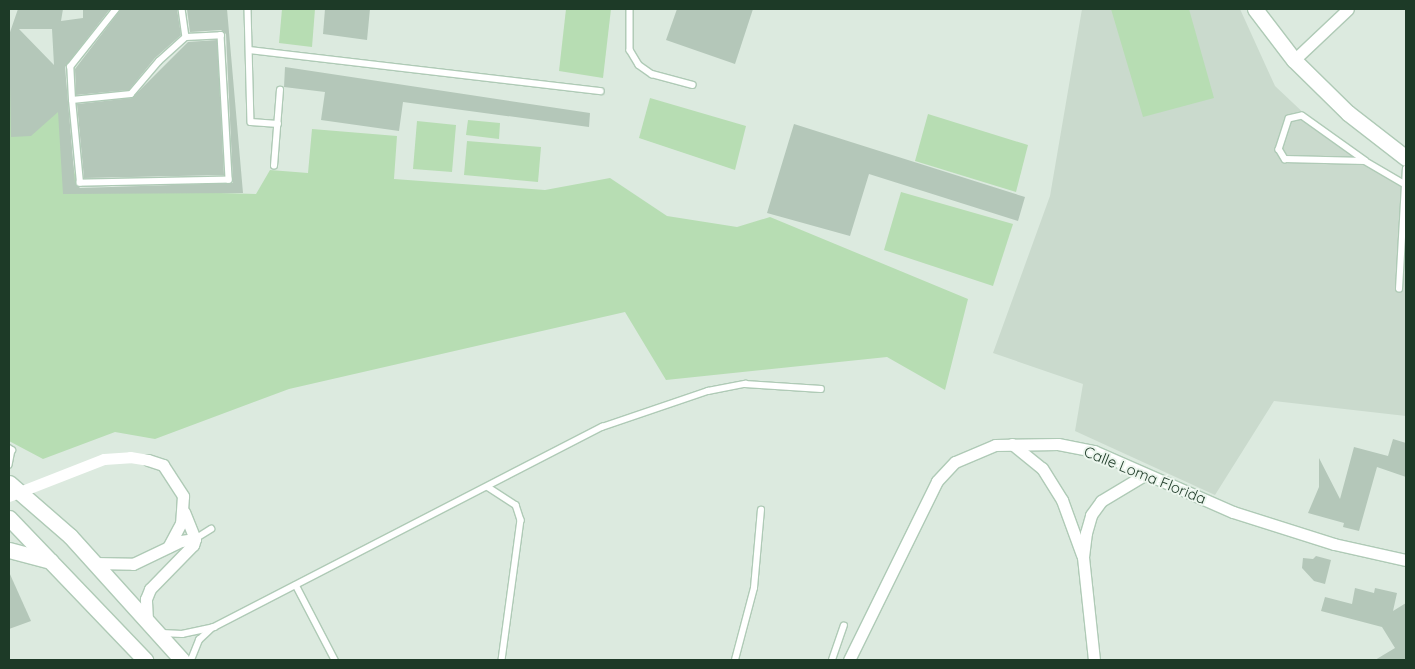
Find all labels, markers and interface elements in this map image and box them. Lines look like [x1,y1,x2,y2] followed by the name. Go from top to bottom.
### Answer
[1081,442,1209,508] street label: Calle Loma Florida

